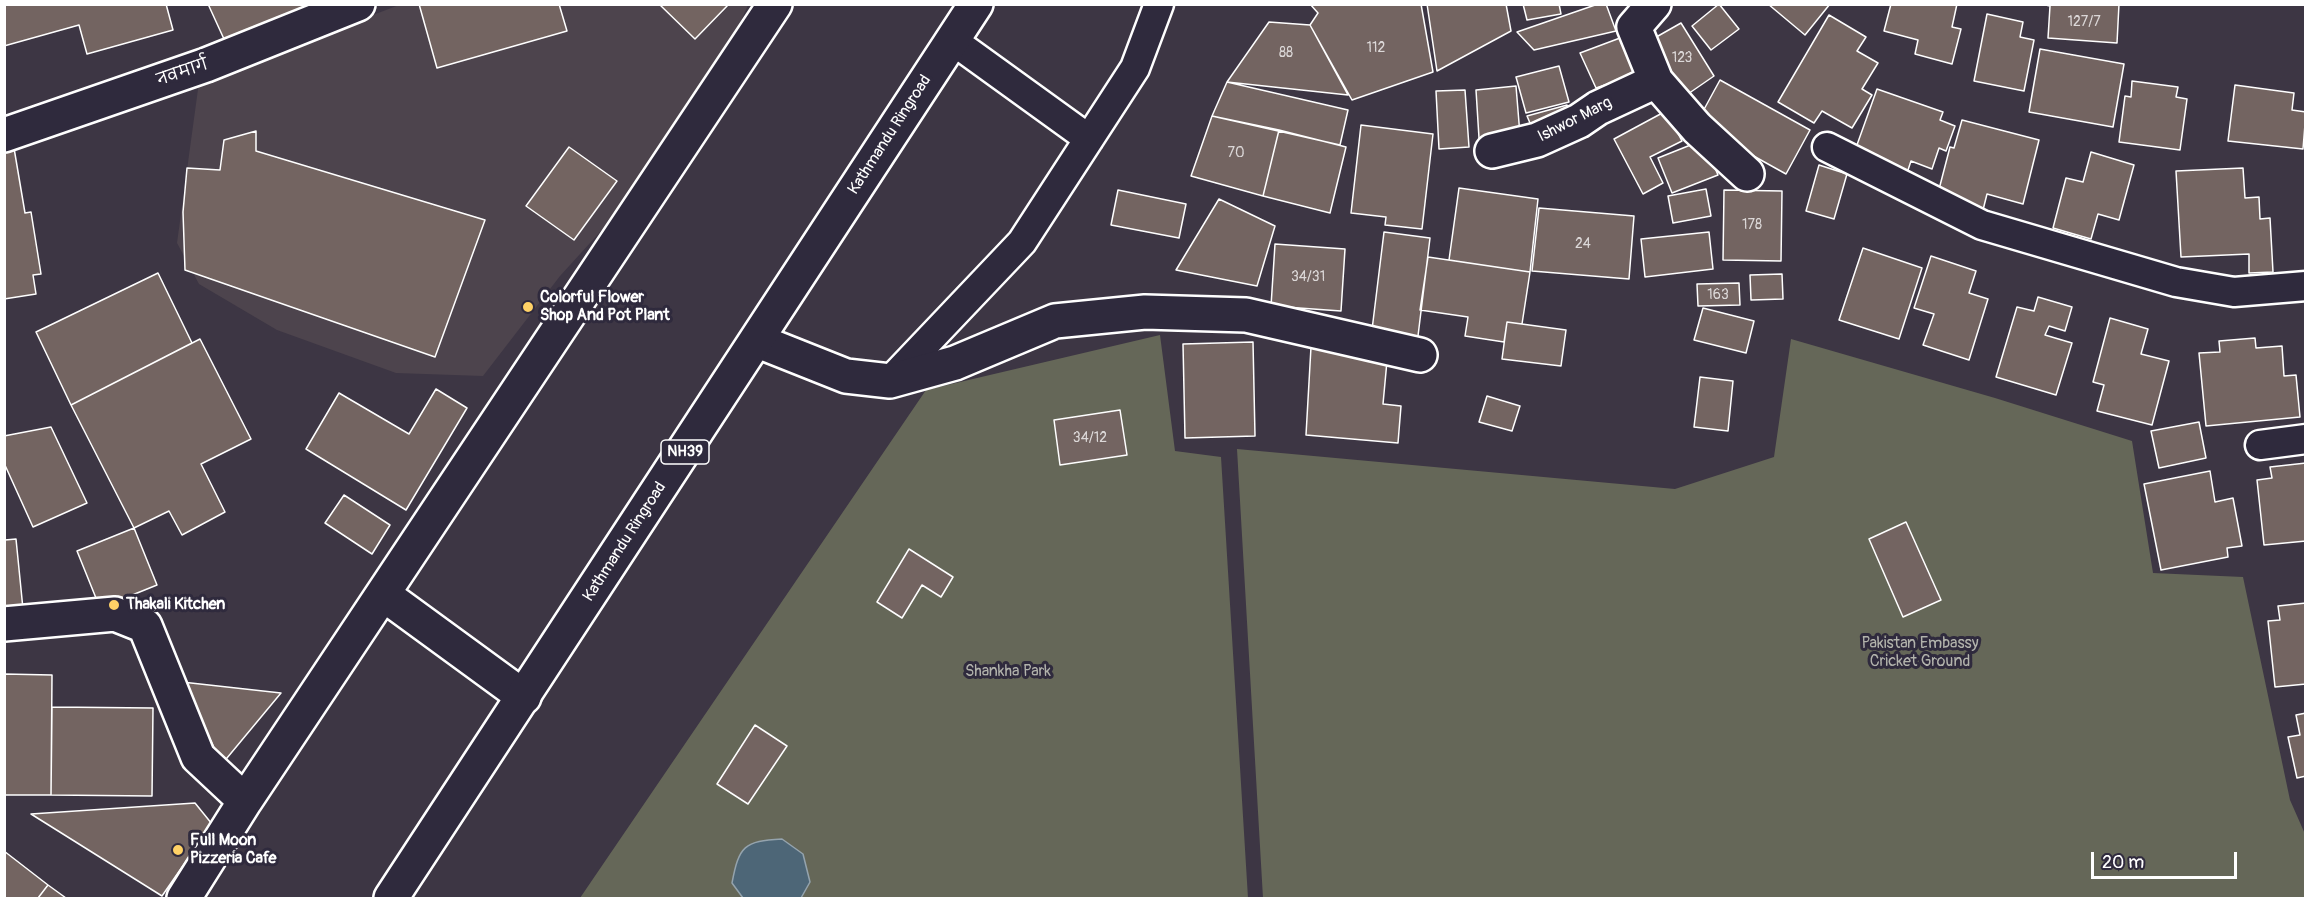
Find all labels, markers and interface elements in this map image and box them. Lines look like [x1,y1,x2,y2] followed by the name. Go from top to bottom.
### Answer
[2067,14,2101,30] house number: 127/7
[1367,40,1385,56] house number: 112
[1279,45,1293,61] house number: 88
[1672,50,1692,66] house number: 123
[155,55,211,91] street label: नवमार्ग
[844,72,936,198] street label: Kathmandu Ringroad
[1535,93,1615,147] street label: Ishwor Marg
[1228,145,1244,161] house number: 70
[1742,217,1762,233] house number: 178
[1575,236,1591,252] house number: 24
[1291,269,1325,285] house number: 34/31
[1707,287,1729,303] house number: 163
[540,288,670,326] place label: Colorful Flower Shop And Pot Plant
[521,300,535,314] marker: Colorful Flower Shop And Pot Plant
[1073,430,1107,446] house number: 34/12
[661,440,709,464] road number: NH39
[579,479,671,605] street label: Kathmandu Ringroad
[126,595,225,615] place label: Thakali Kitchen
[107,598,121,612] marker: Thakali Kitchen
[1861,634,1979,672] park label: Pakistan Embassy Cricket Ground
[965,662,1051,682] park label: Shankha Park
[190,831,276,869] place label: Full Moon Pizzeria Cafe
[2094,840,2240,878] scale bar
[171,843,185,857] marker: Full Moon Pizzeria Cafe
[2102,851,2144,874] text: 20 m

